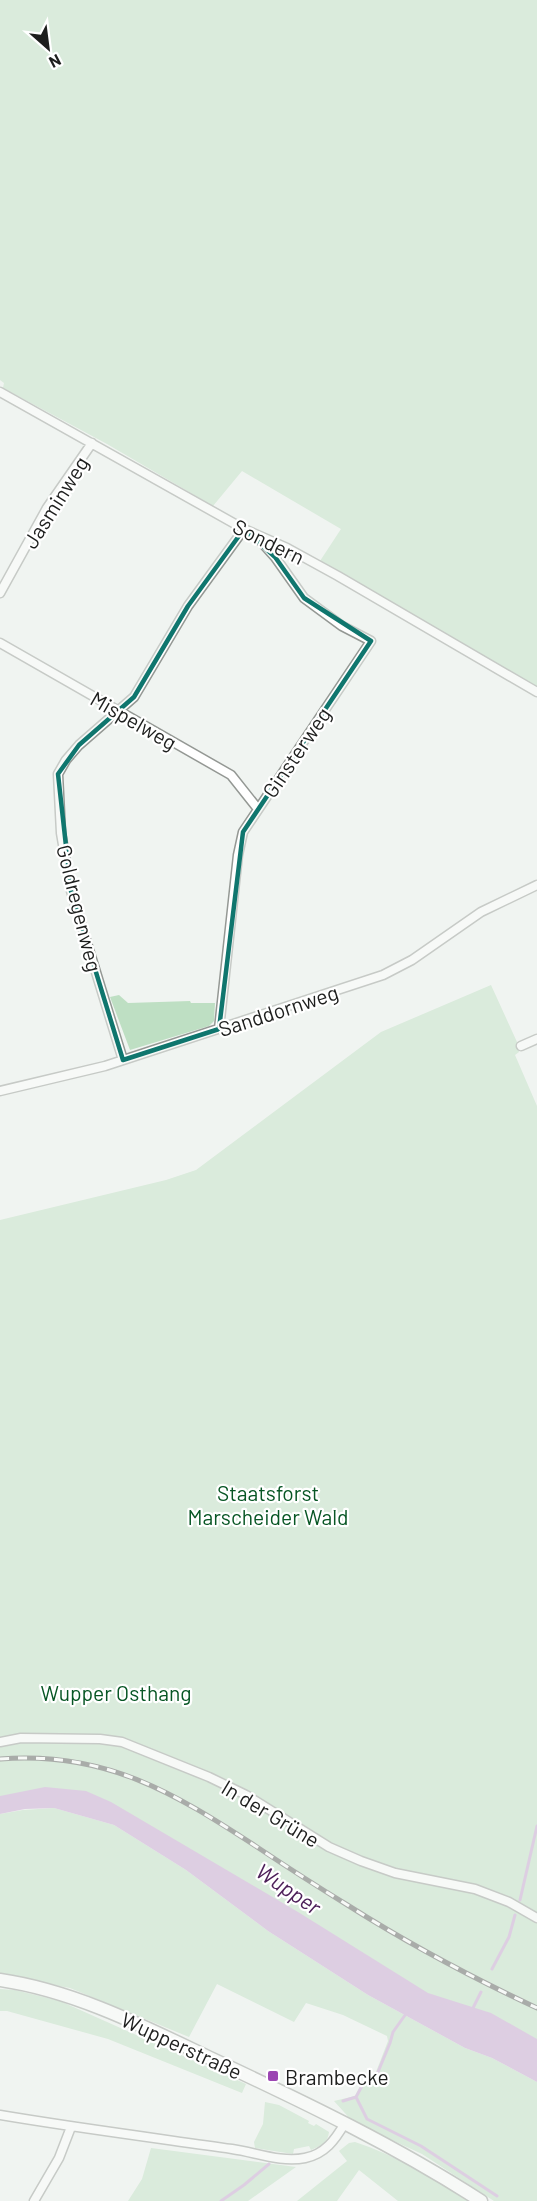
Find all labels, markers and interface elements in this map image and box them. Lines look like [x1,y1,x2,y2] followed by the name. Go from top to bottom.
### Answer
[18,18,78,78] north arrow
[46,51,64,73] text: N
[17,451,93,553] street label: Jasminweg
[229,513,309,569] street label: Sondern
[87,685,181,755] street label: Mispelweg
[257,702,335,802] street label: Ginsterweg
[52,842,108,974] street label: Goldregenweg
[215,979,341,1041] street label: Sanddornweg
[187,1480,349,1529] park label: Staatsforst Marscheider Wald
[41,1680,192,1705] park label: Wupper Osthang
[218,1774,324,1852] street label: In der Grüne
[252,1857,327,1920] water label: Wupper
[118,2006,246,2084] street label: Wupperstraße
[285,2064,389,2089] place label: Brambecke
[266,2069,280,2083] marker: Brambecke

